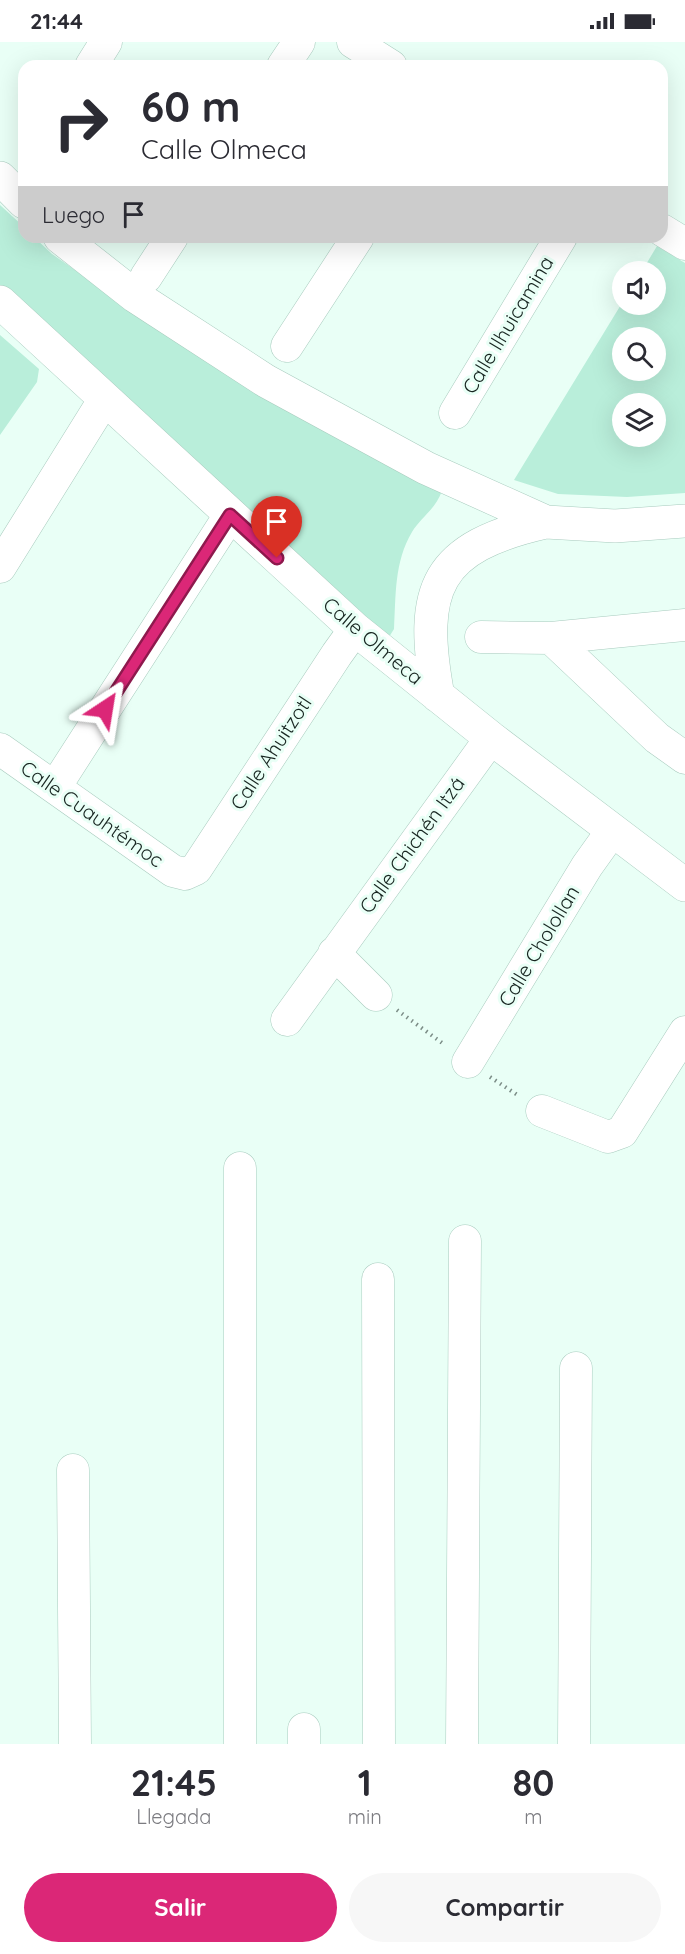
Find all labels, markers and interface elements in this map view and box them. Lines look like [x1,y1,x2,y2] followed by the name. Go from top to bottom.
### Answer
[30,7,83,35] text: 21:44
[141,80,241,133] text: 60 m
[42,84,120,162] icon: right
[141,132,307,166] text: Calle Olmeca
[117,198,150,231] icon: arrive
[42,201,105,229] text: Luego
[457,251,559,398] street label: Calle Ilhuicamina
[612,261,666,447] map controls
[612,261,666,315] button: sound
[612,327,666,381] button: search
[612,393,666,447] button: layers
[251,496,302,558] pin
[260,505,293,538] icon: arrive
[318,592,428,690] street label: Calle Olmeca
[73,677,137,741] position arrow
[225,691,317,814] street label: Calle Ahuitzotl
[16,755,169,872] street label: Calle Cuauhtémoc
[354,771,470,918] street label: Calle Chichén Itzá
[493,881,585,1011] street label: Calle Cholollan
[131,1760,217,1805] text: 21:45
[358,1760,372,1805] text: 1
[512,1760,554,1805] text: 80
[136,1804,211,1829] text: Llegada
[348,1804,382,1829] text: min
[524,1804,542,1829] text: m
[24,1873,337,1942] button: Salir
[349,1873,661,1942] button: Compartir

